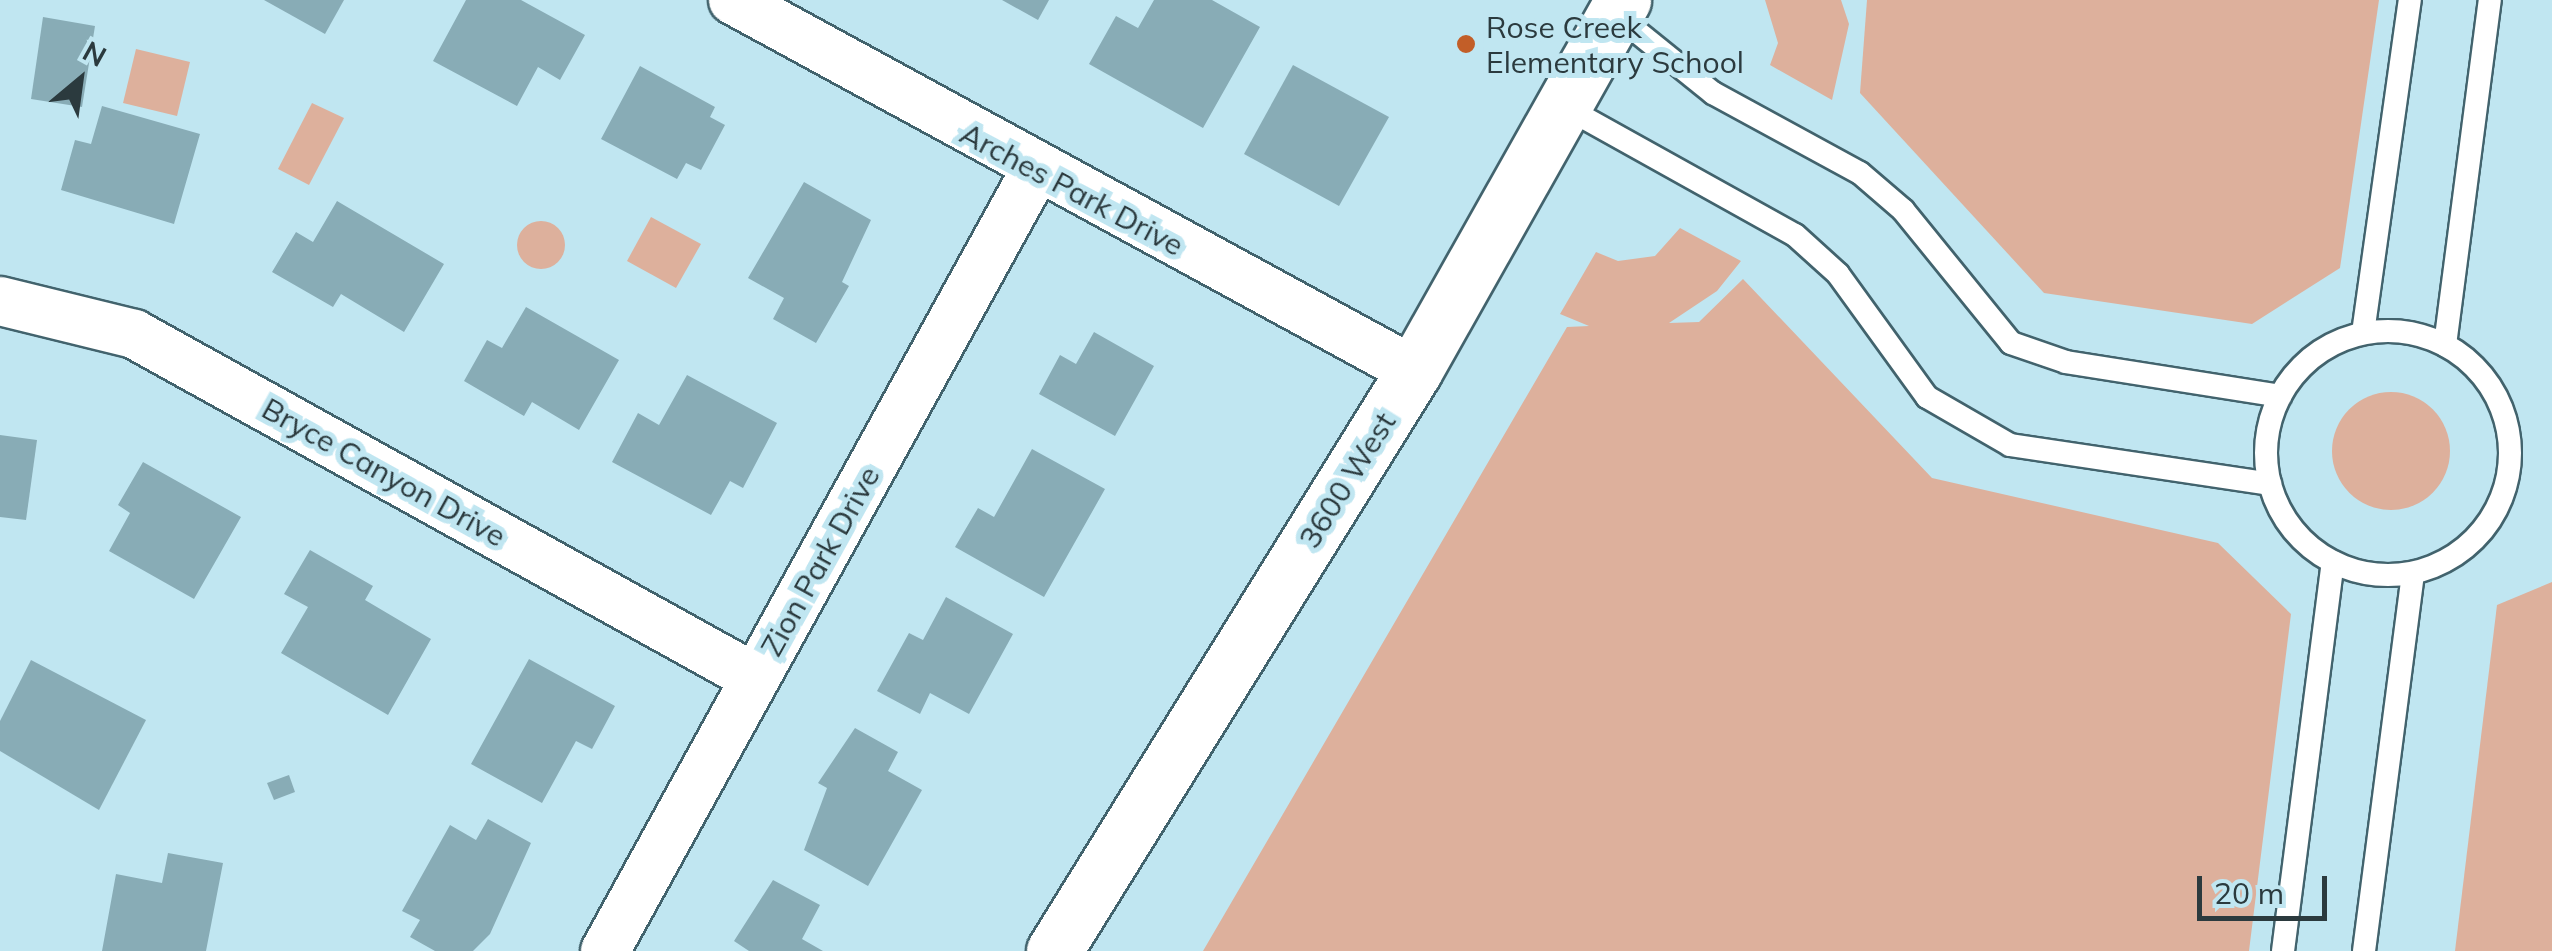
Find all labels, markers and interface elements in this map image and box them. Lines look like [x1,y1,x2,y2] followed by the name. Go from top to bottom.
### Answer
[1486,9,1744,80] place label: Rose Creek Elementary School
[30,30,130,130] north arrow
[77,33,113,74] text: N
[1455,33,1477,55] marker: Rose Creek Elementary School
[954,115,1190,263] street label: Arches Park Drive
[256,390,512,554] street label: Bryce Canyon Drive
[1291,406,1403,554] street label: 3600 West
[753,460,887,662] street label: Zion Park Drive
[2202,856,2332,918] scale bar
[2214,874,2284,912] text: 20 m

